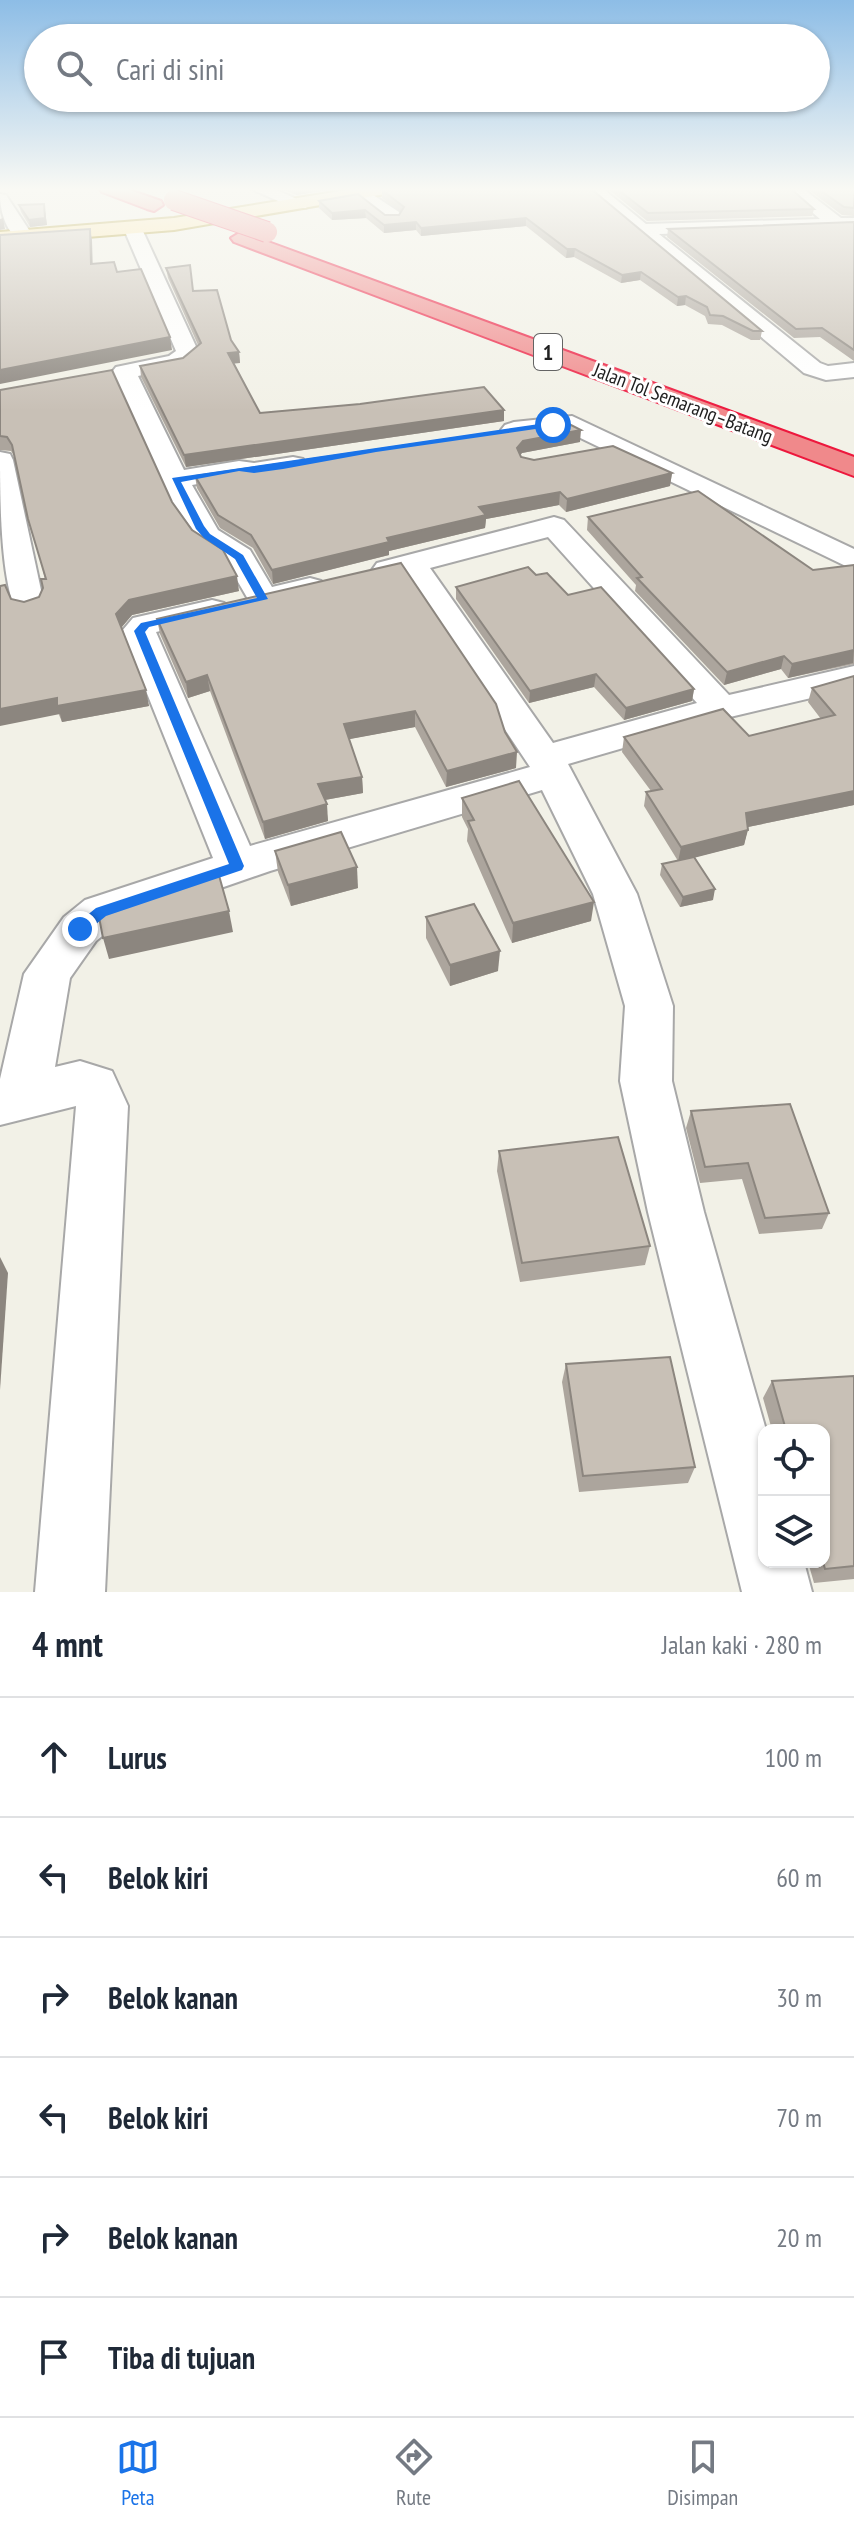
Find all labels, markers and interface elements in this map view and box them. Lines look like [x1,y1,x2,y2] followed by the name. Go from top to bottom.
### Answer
[24,24,830,112] search box
[52,46,96,90] icon: search
[116,49,225,88] text: Cari di sini
[534,334,562,370] road number: 1
[589,356,776,449] street label: Jalan Tol Semarang–Batang
[535,407,571,443] route start
[62,911,98,947] route end
[758,1424,830,1568] map controls
[758,1424,830,1496] button: locate
[758,1496,830,1568] button: layers
[32,1622,103,1666] text: 4 mnt
[662,1628,822,1661] text: Jalan kaki · 280 m
[32,1735,76,1779] icon: ahead
[108,1738,167,1777] text: Lurus
[764,1741,822,1774] text: 100 m
[32,1855,76,1899] icon: left
[108,1858,209,1897] text: Belok kiri
[776,1861,822,1894] text: 60 m
[32,1975,76,2019] icon: right
[108,1978,238,2017] text: Belok kanan
[776,1981,822,2014] text: 30 m
[32,2095,76,2139] icon: left
[108,2098,209,2137] text: Belok kiri
[776,2101,822,2134] text: 70 m
[32,2215,76,2259] icon: right
[108,2218,238,2257] text: Belok kanan
[776,2221,822,2254] text: 20 m
[32,2335,76,2379] icon: arrive
[108,2338,255,2377] text: Tiba di tujuan
[116,2435,160,2511] tab: Peta
[392,2435,436,2511] tab: Rute
[667,2435,738,2511] tab: Disimpan

